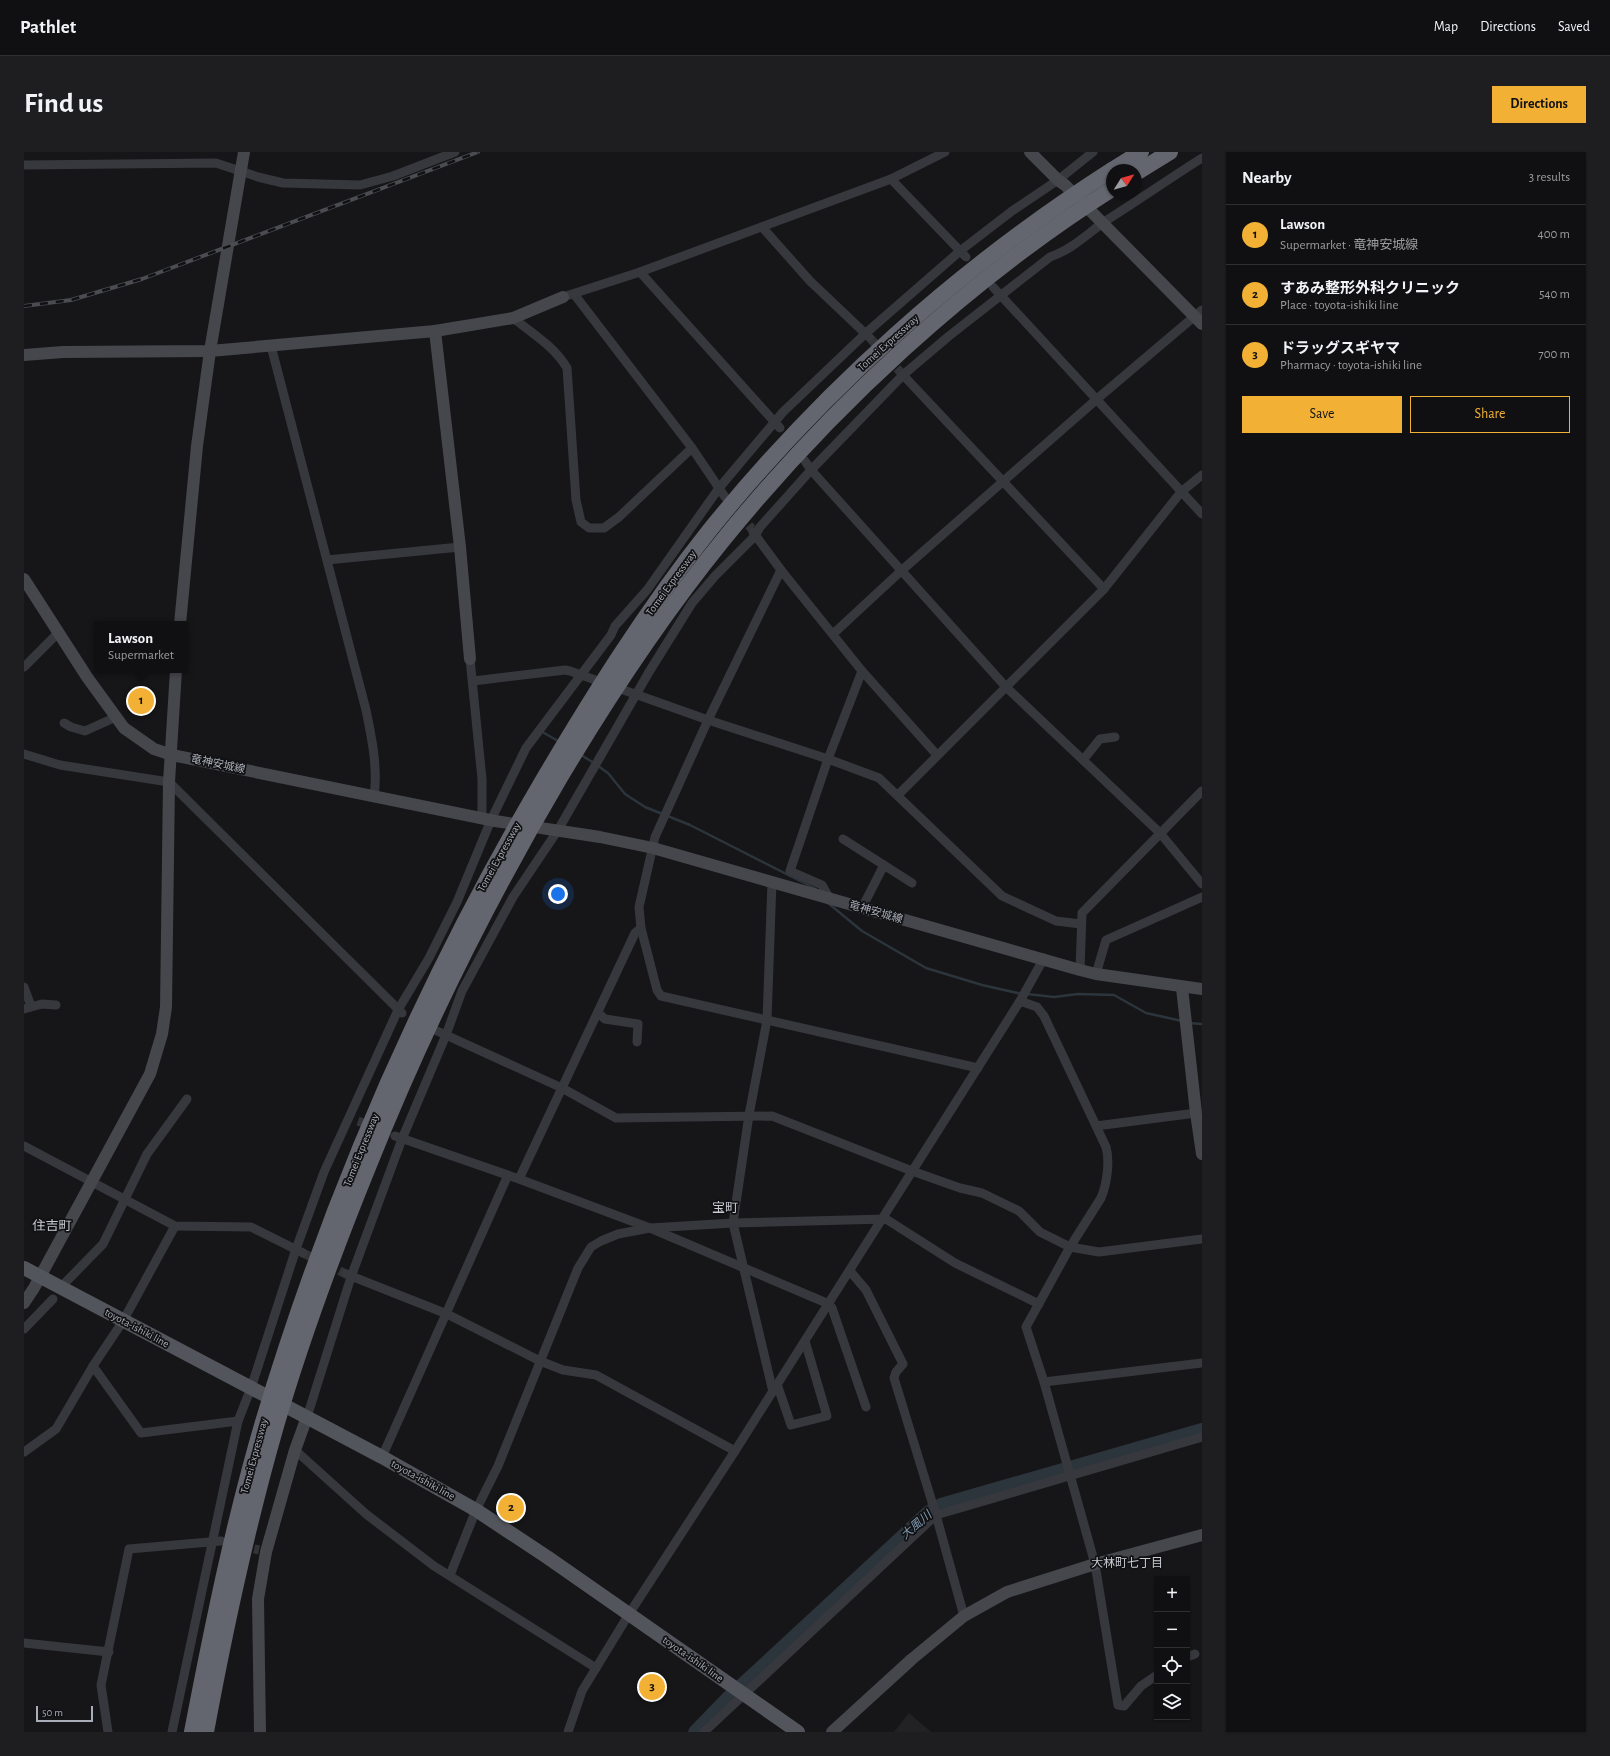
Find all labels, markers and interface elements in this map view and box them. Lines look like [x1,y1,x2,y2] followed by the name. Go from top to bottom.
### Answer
[20,18,76,37] text: Pathlet
[1434,20,1458,34] text: Map
[1480,20,1536,34] text: Directions
[1558,20,1590,34] text: Saved
[1492,86,1586,123] button: Directions
[24,90,103,118] text: Find us
[1106,164,1142,200] north arrow
[1242,169,1292,186] text: Nearby
[1529,171,1570,184] text: 3 results
[1280,217,1325,232] text: Lawson
[1253,228,1257,241] text: 1
[1537,228,1570,241] text: 400 m
[1280,239,1418,252] text: Supermarket · 竜神安城線
[1280,281,1460,296] text: すあみ整形外科クリニック
[1252,288,1258,301] text: 2
[1539,288,1570,301] text: 540 m
[1280,299,1398,312] text: Place · toyota-ishiki line
[856,313,921,373] street label: Tomei Expressway
[1280,341,1400,356] text: ドラッグスギヤマ
[1252,348,1258,361] text: 3
[1538,348,1570,361] text: 700 m
[1280,359,1422,372] text: Pharmacy · toyota-ishiki line
[1242,396,1402,433] button: Save
[1410,396,1570,433] button: Share
[644,548,698,618] street label: Tomei Expressway
[94,621,188,673] popup
[108,631,153,646] text: Lawson
[108,649,174,662] text: Supermarket
[128,686,154,716] pin: 1
[190,752,246,775] street label: 竜神安城線
[475,820,523,894] street label: Tomei Expressway
[548,884,568,904] your location
[848,898,904,925] street label: 竜神安城線
[341,1112,381,1188] street label: Tomei Expressway
[712,1201,738,1215] district label: 宝町
[32,1219,72,1233] district label: 住吉町
[103,1306,171,1350] street label: toyota-ishiki line
[239,1417,269,1495] street label: Tomei Expressway
[389,1458,457,1502] street label: toyota-ishiki line
[498,1493,524,1523] pin: 2
[898,1507,935,1541] water label: 大風川
[1091,1557,1163,1569] district label: 大林町七丁目
[1154,1576,1190,1720] map controls
[1154,1576,1190,1612] button: +
[1154,1612,1190,1648] button: −
[661,1634,725,1684] street label: toyota-ishiki line
[1154,1648,1190,1684] button: locate
[639,1672,665,1702] pin: 3
[1154,1684,1190,1720] button: layers
[36,1704,93,1723] scale bar
[42,1707,63,1718] text: 50 m

